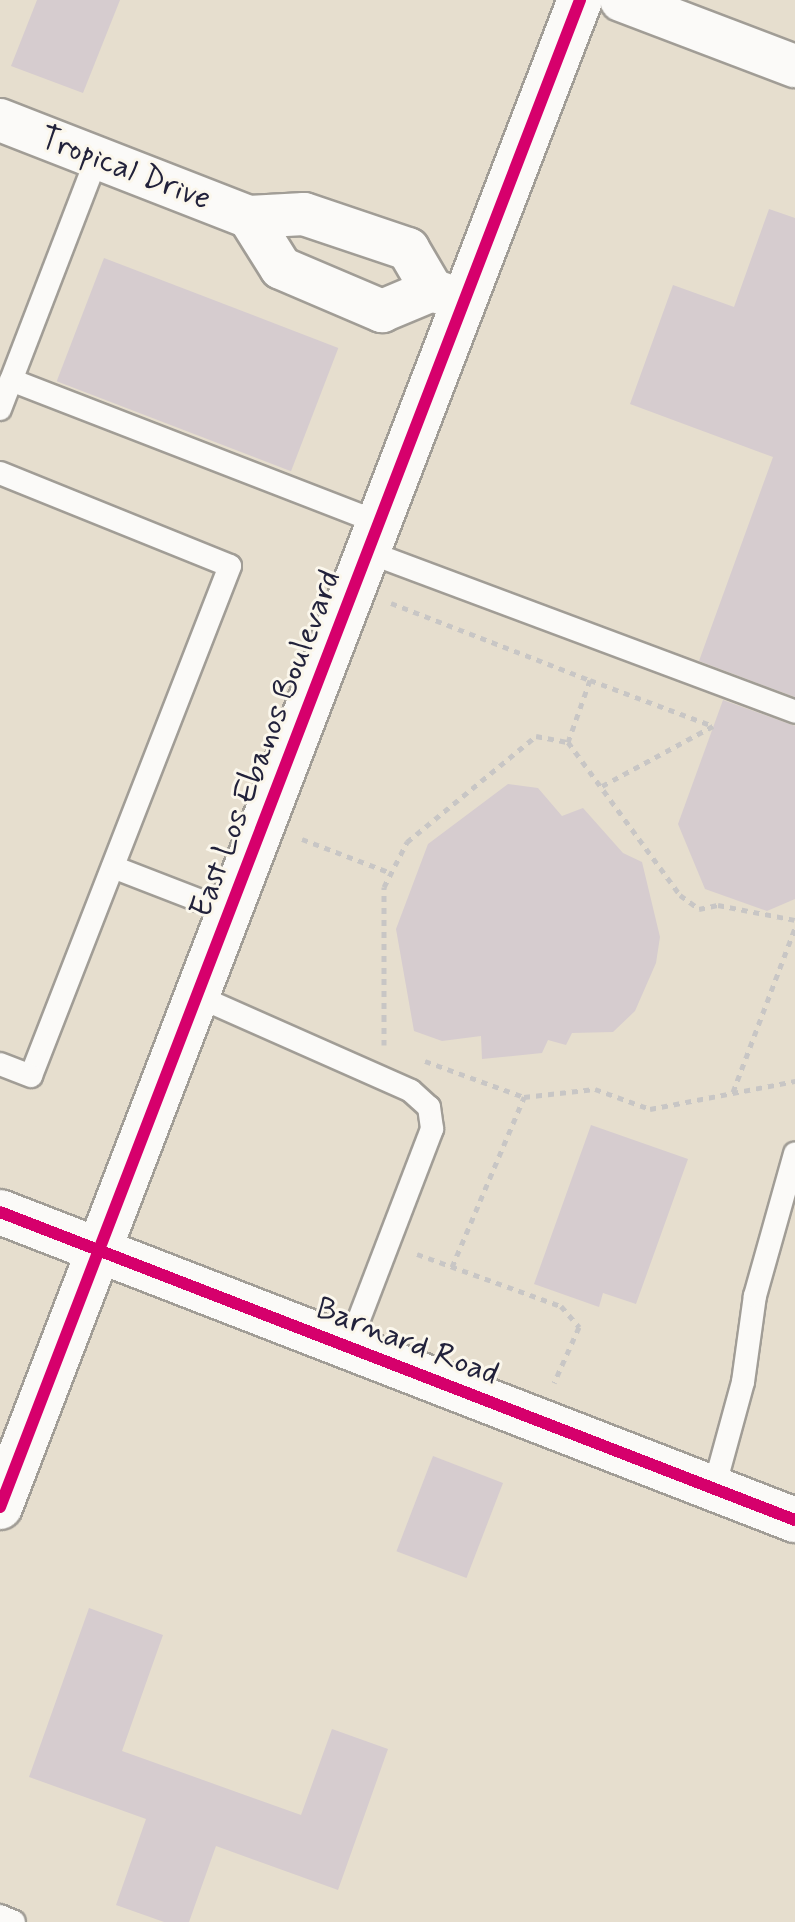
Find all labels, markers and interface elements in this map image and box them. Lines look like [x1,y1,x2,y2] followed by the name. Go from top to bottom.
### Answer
[34,119,216,219] street label: Tropical Drive
[186,574,346,914] street label: East Los Ebanos Boulevard
[311,1290,503,1394] street label: Barnard Road

